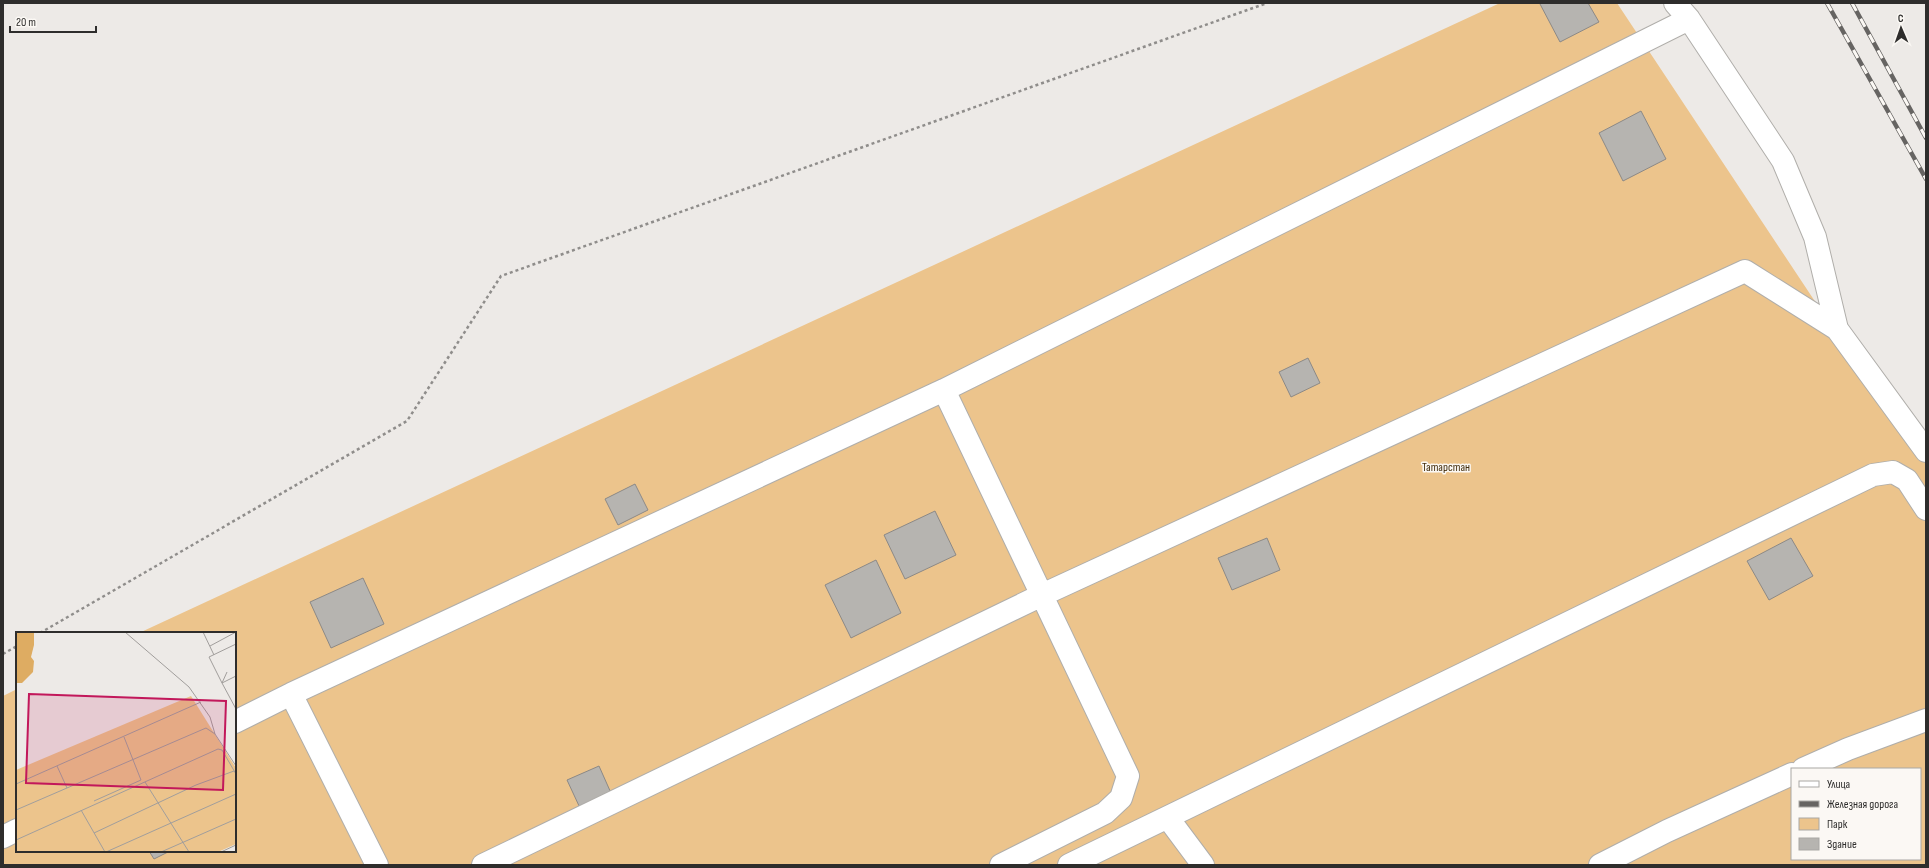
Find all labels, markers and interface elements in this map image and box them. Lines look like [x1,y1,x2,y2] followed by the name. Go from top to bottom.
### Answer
[10,8,96,34] scale bar
[1881,8,1921,48] north arrow
[1898,12,1904,25] text: С
[16,15,36,30] text: 20 m
[1422,460,1470,475] park label: Татарстан
[16,632,236,852] inset map
[1791,768,1921,860] legend
[1827,777,1851,792] text: Улица
[1827,797,1899,812] text: Железная дорога
[1827,817,1848,832] text: Парк
[1827,837,1857,852] text: Здание

